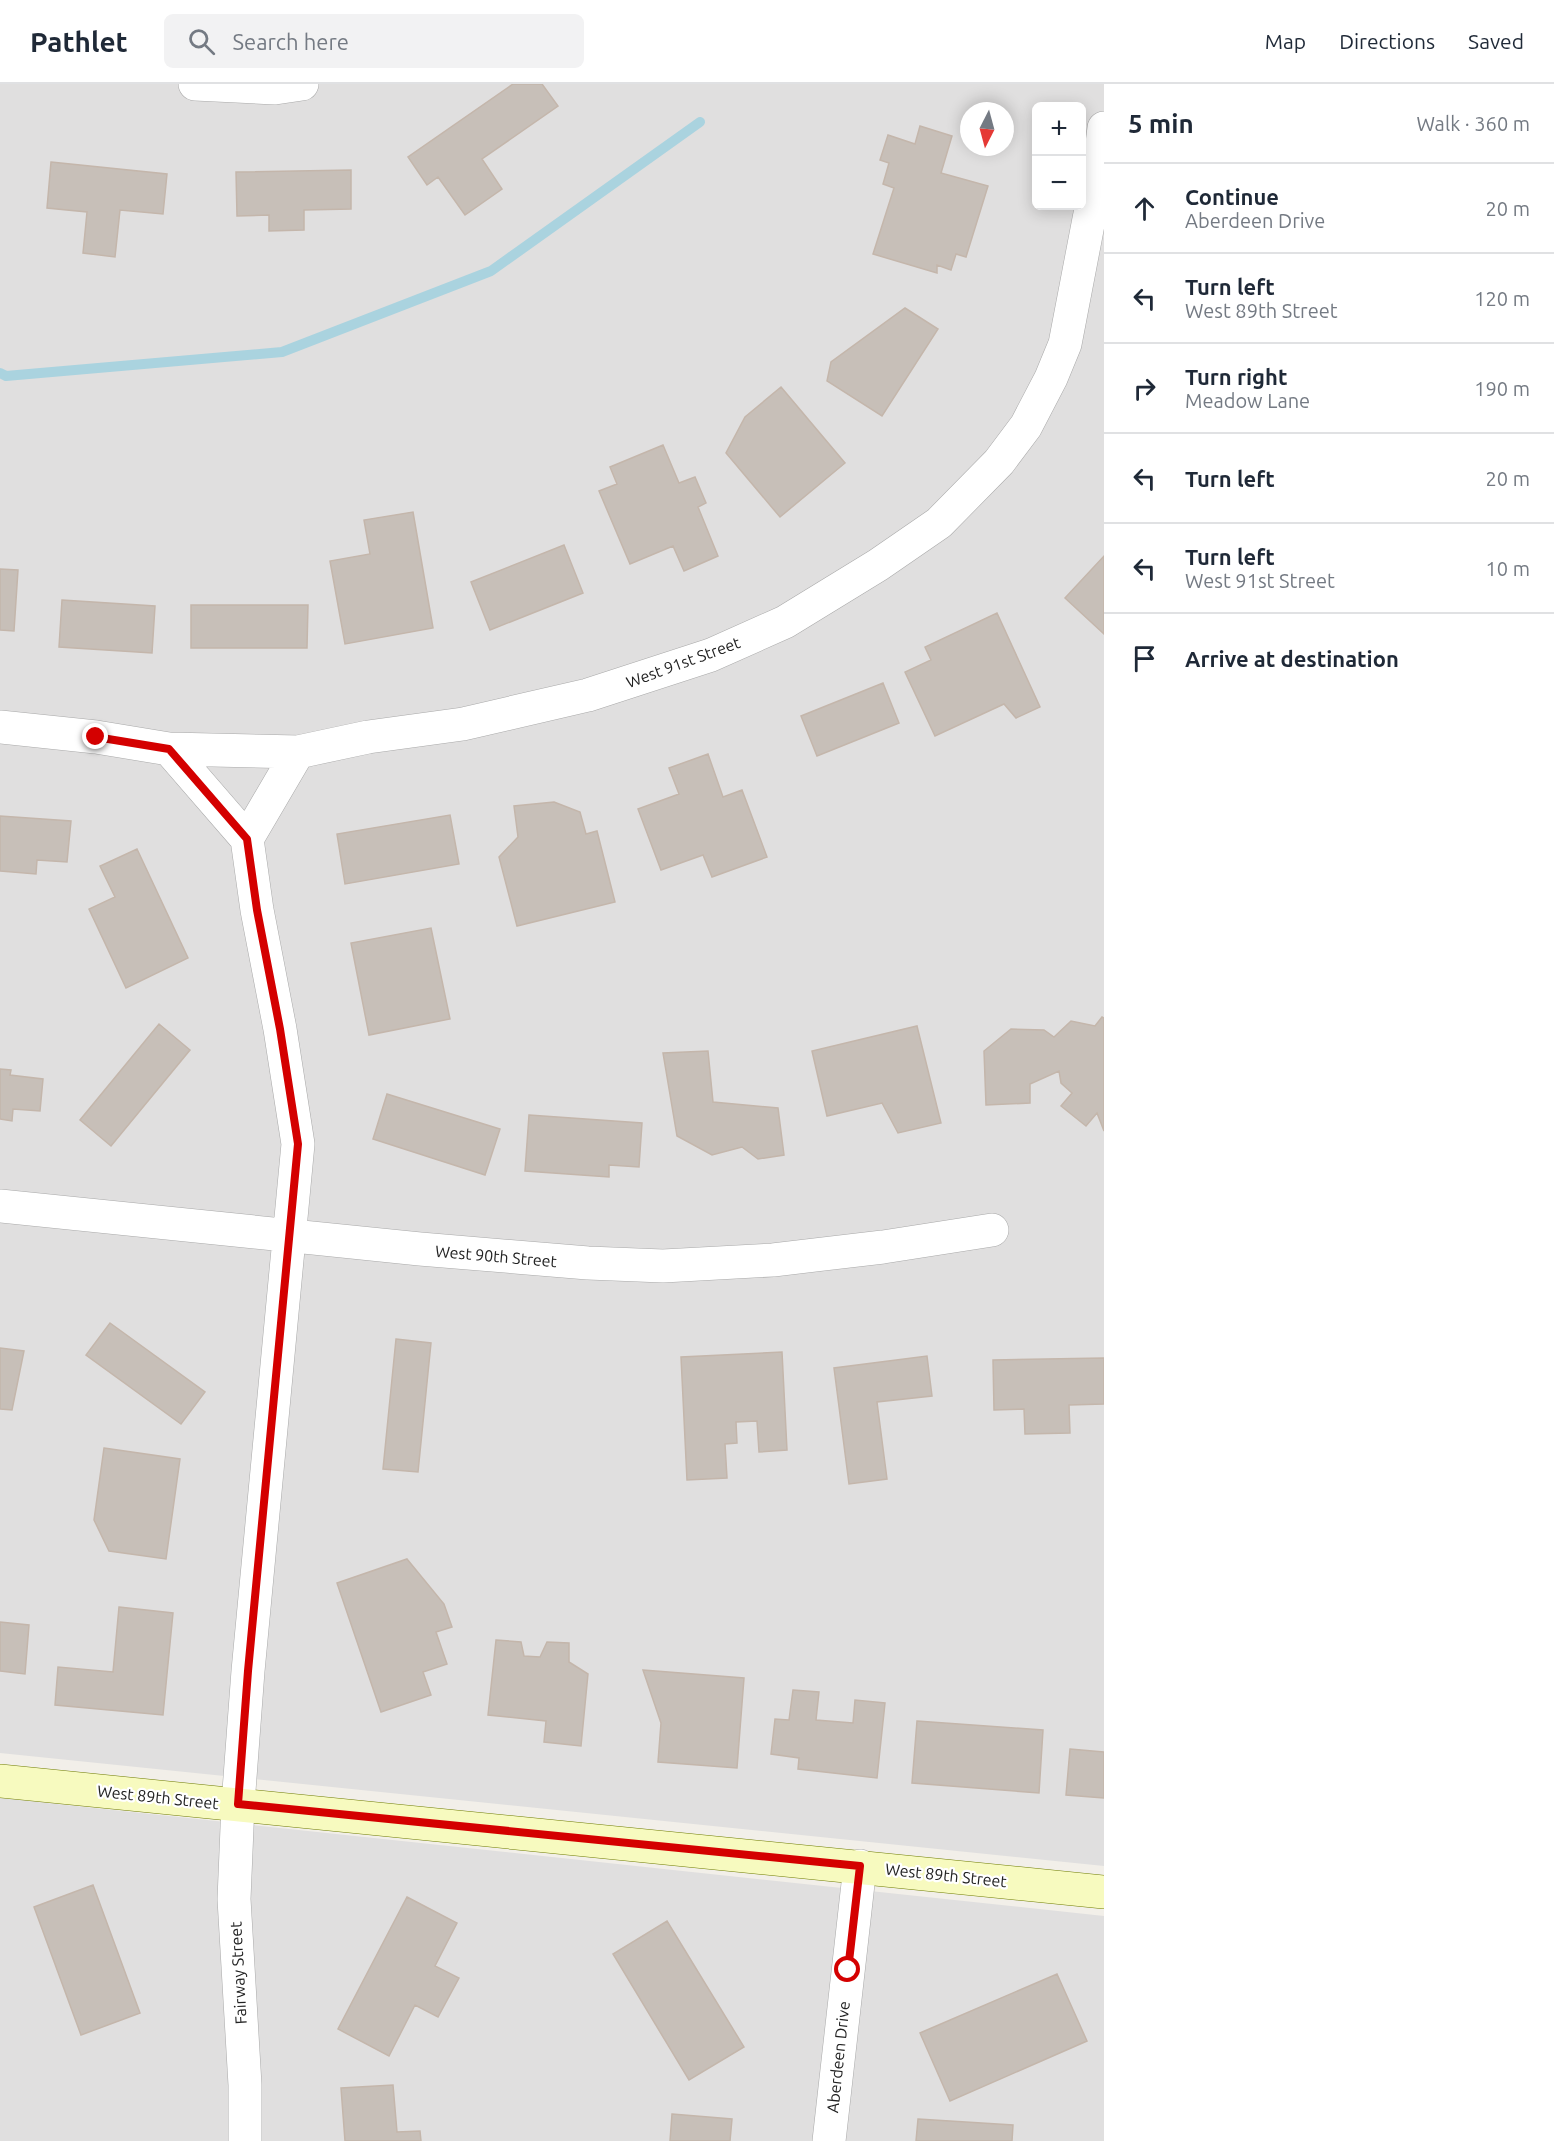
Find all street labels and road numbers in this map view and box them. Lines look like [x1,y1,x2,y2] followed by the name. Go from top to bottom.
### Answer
[624,633,743,691] street label: West 91st Street
[434,1242,558,1270] street label: West 90th Street
[96,1782,220,1812] street label: West 89th Street
[884,1860,1008,1890] street label: West 89th Street
[226,1920,250,2025] street label: Fairway Street
[823,2000,853,2114] street label: Aberdeen Drive

